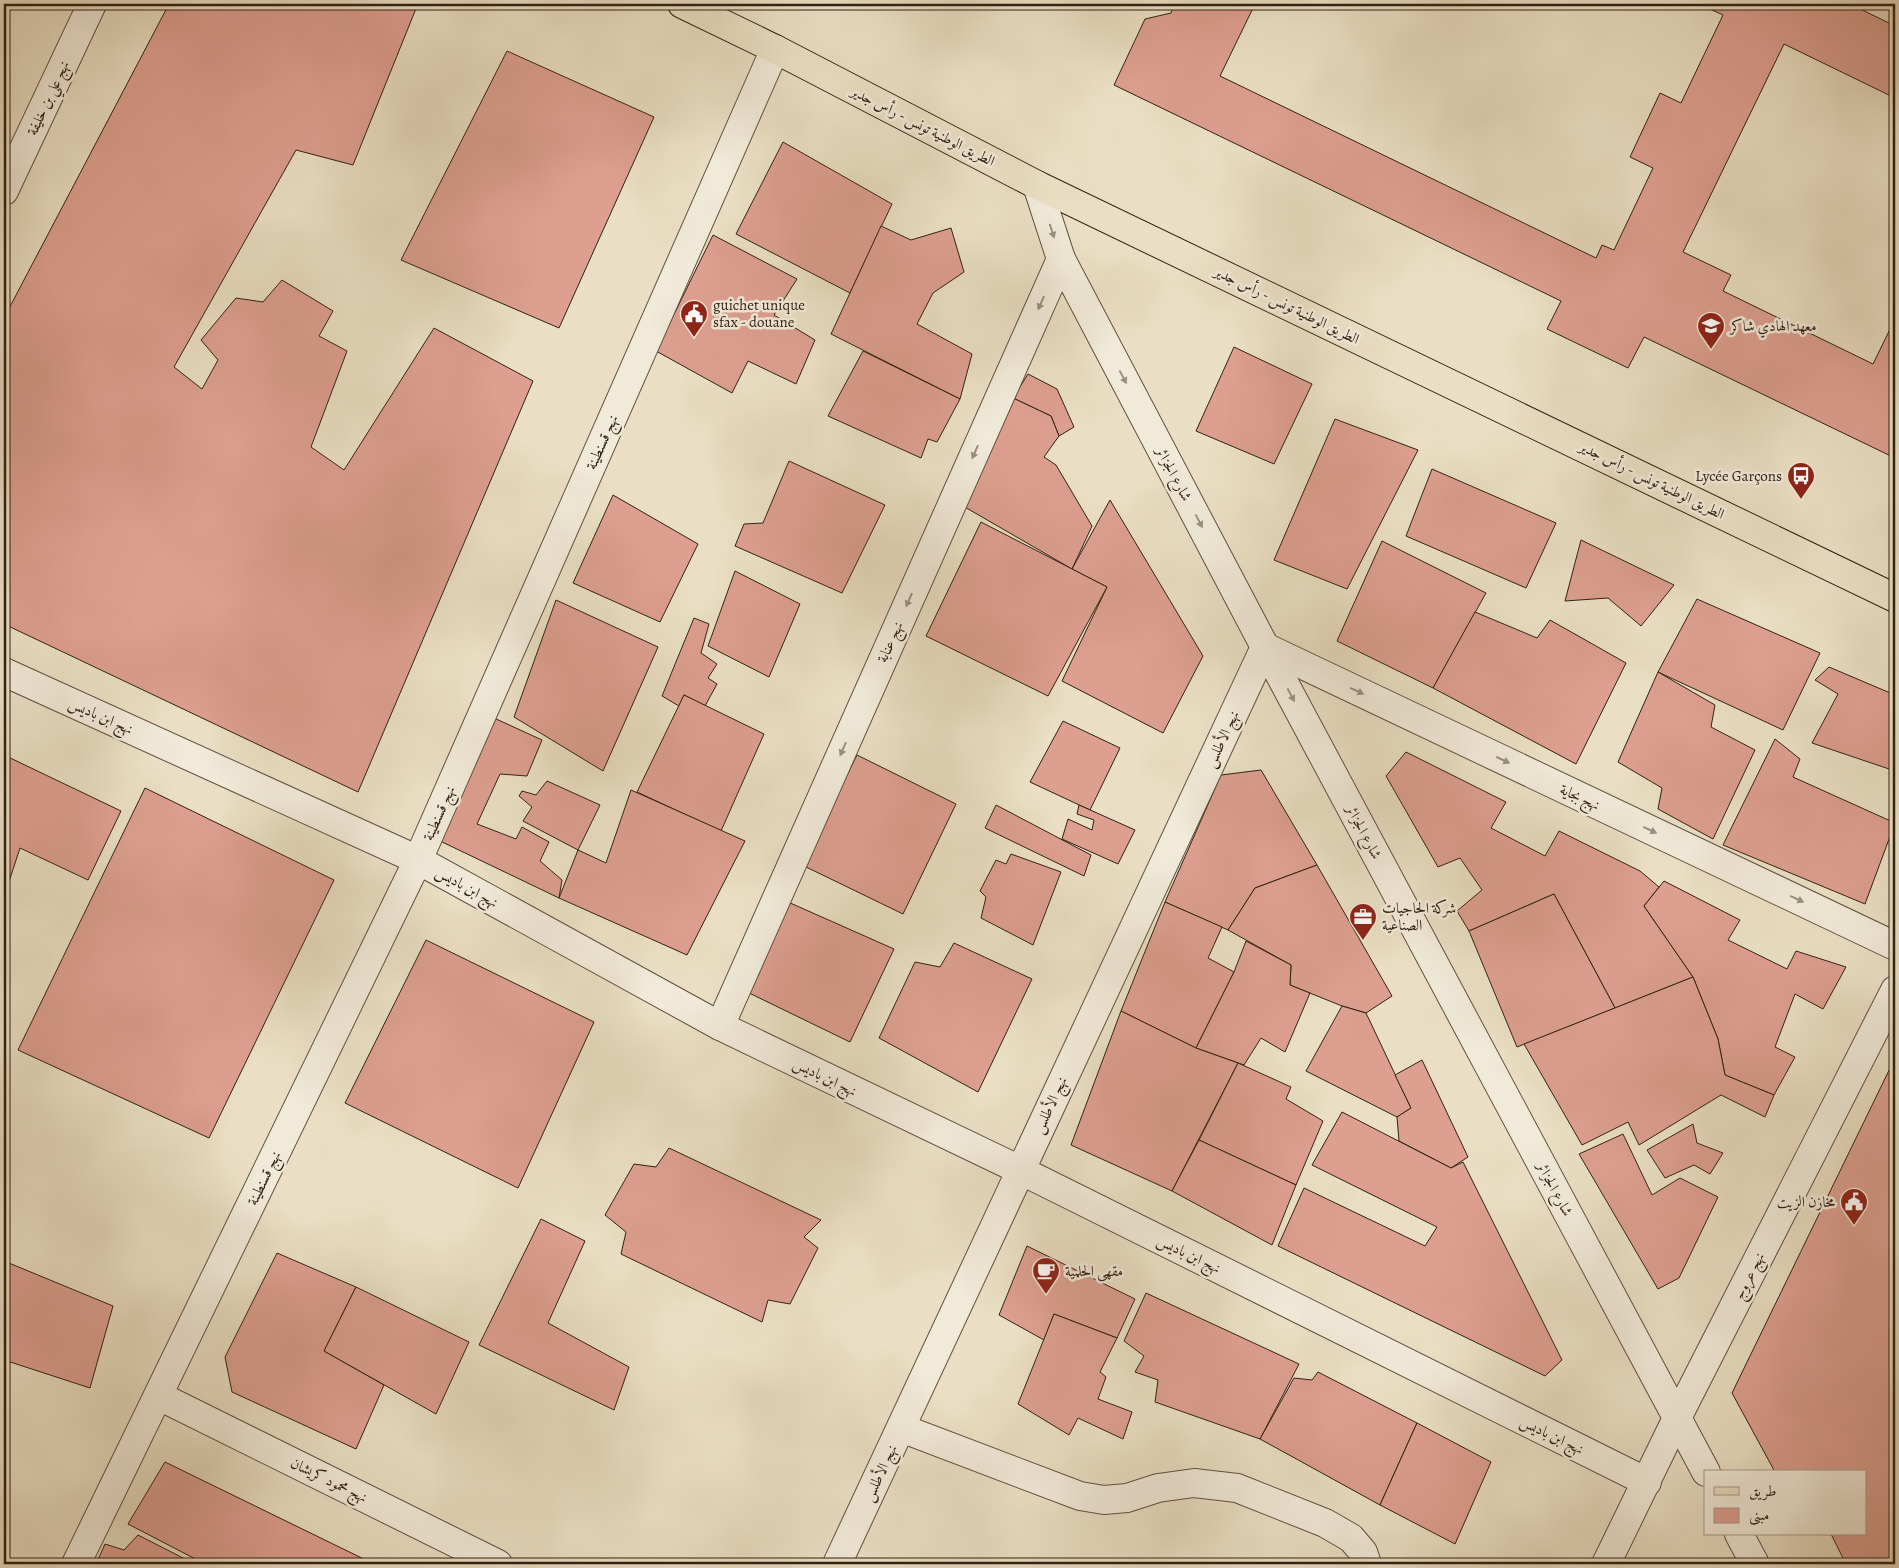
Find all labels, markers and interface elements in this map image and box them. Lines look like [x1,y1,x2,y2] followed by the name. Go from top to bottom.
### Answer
[22,57,78,140] street label: نهج علي بن خليفة
[846,79,999,171] street label: الطريق الوطنية تونس - رأس جدير
[1049,224,1056,239] one-way arrow
[1209,259,1363,349] street label: الطريق الوطنية تونس - رأس جدير
[713,295,805,332] place label: guichet unique sfax - douane
[1037,296,1045,310] one-way arrow
[679,299,709,338] public building icon: guichet unique sfax - douane
[1696,311,1726,350] school or university icon: معهد الهادي شاكر
[1728,316,1817,338] place label: معهد الهادي شاكر
[1119,370,1127,384] one-way arrow
[581,411,627,474] street label: نهج قسنطينة
[1574,434,1728,524] street label: الطريق الوطنية تونس - رأس جدير
[1148,442,1197,506] street label: شارع الجزائر
[971,445,979,459] one-way arrow
[1786,461,1816,500] bus stop icon: Lycée Garçons
[1695,466,1782,486] place label: Lycée Garçons
[1195,514,1203,528] one-way arrow
[905,593,913,607] one-way arrow
[872,618,912,667] street label: نهج عنابة
[1350,687,1364,695] one-way arrow
[1287,688,1295,703] one-way arrow
[64,693,136,743] street label: نهج ابن باديس
[1199,707,1248,773] street label: نهج الأطلس
[838,742,846,756] one-way arrow
[1496,756,1511,764] one-way arrow
[1555,779,1603,819] street label: نهج بجاية
[418,782,464,845] street label: نهج قسنطينة
[1338,800,1387,864] street label: شارع الجزائر
[1643,826,1657,834] one-way arrow
[430,862,502,916] street label: نهج ابن باديس
[1790,896,1804,904] one-way arrow
[1382,898,1456,935] place label: شركة الحاجيات الصناعية
[1348,902,1378,941] office icon: شركة الحاجيات الصناعية
[788,1053,860,1105] street label: نهج ابن باديس
[1027,1073,1076,1139] street label: نهج الأطلس
[242,1147,289,1210] street label: نهج قسنطينة
[1529,1157,1578,1221] street label: شارع الجزائر
[1839,1187,1869,1226] public building icon: مخازن الزيت
[1777,1192,1835,1212] place label: مخازن الزيت
[1152,1230,1224,1282] street label: نهج ابن باديس
[1729,1249,1773,1305] street label: نهج عروج
[1031,1256,1061,1295] cafe icon: مقهى الحلمية
[1065,1261,1123,1282] place label: مقهى الحلمية
[1515,1411,1587,1463] street label: نهج ابن باديس
[857,1441,906,1507] street label: نهج الأطلس
[286,1453,371,1511] street label: نهج محمود كريشان
[1704,1470,1866,1536] legend
[1749,1481,1776,1501] text: طريق
[1749,1505,1769,1526] text: مبنى

